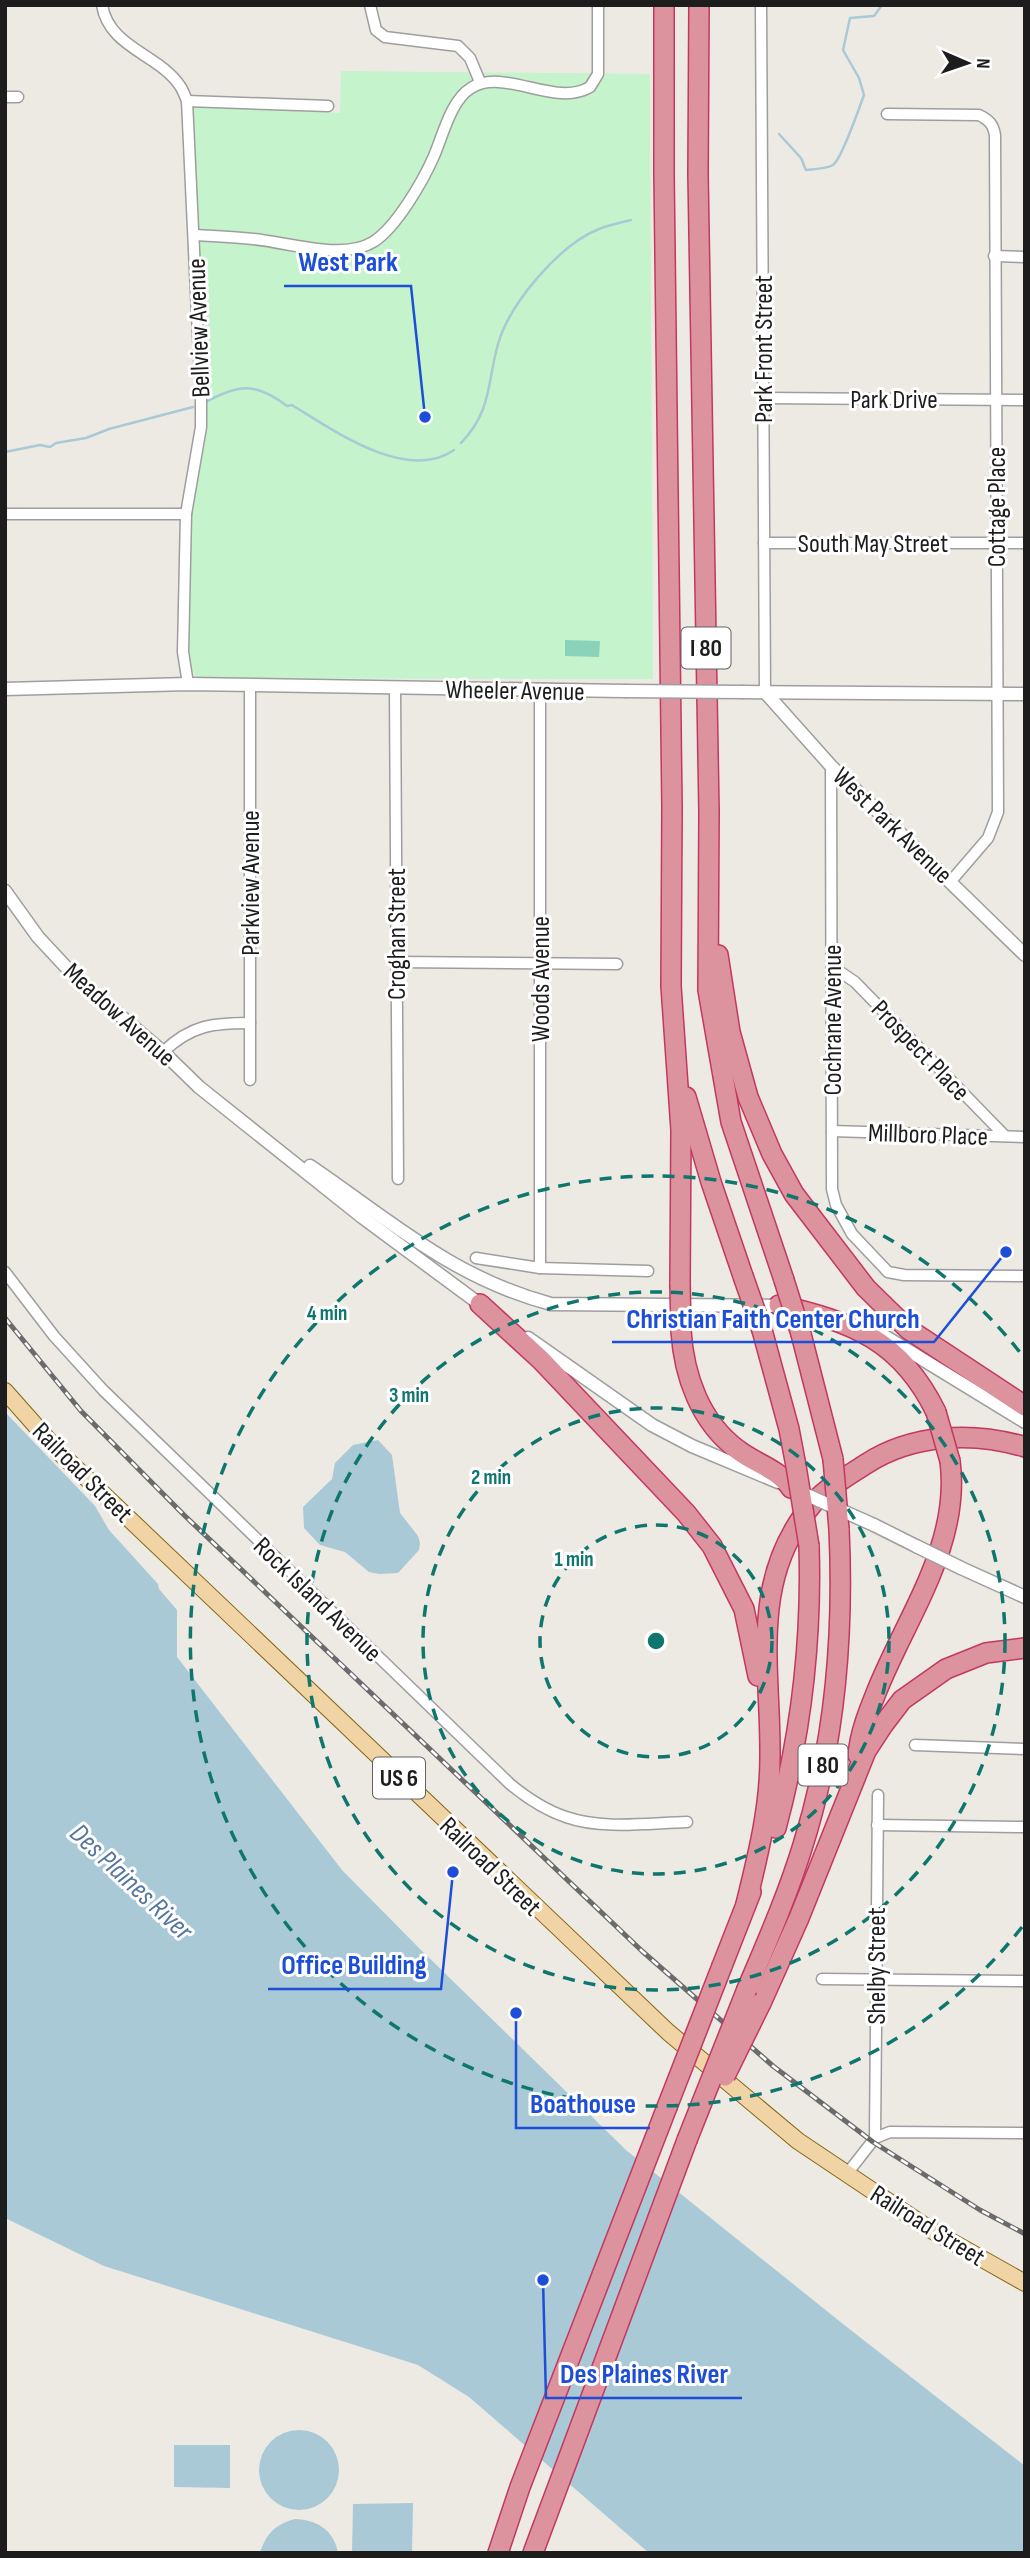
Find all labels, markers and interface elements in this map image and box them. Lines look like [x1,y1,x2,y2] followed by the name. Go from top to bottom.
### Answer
[932,28,1002,98] north arrow
[971,58,994,69] text: N
[284,237,411,286] callout: West Park
[298,246,398,279] text: West Park
[182,258,217,398] street label: Bellview Avenue
[749,275,780,423] street label: Park Front Street
[850,385,938,416] street label: Park Drive
[982,447,1013,567] street label: Cottage Place
[798,529,948,560] street label: South May Street
[682,628,730,668] road number: I 80
[445,675,585,708] street label: Wheeler Avenue
[826,761,958,891] street label: West Park Avenue
[236,810,267,956] street label: Parkview Avenue
[382,868,413,1000] street label: Croghan Street
[526,916,557,1042] street label: Woods Avenue
[818,944,849,1096] street label: Cochrane Avenue
[57,957,181,1073] street label: Meadow Avenue
[864,994,976,1108] street label: Prospect Place
[867,1118,988,1153] street label: Millboro Place
[612,1293,934,1342] callout: Christian Faith Center Church
[307,1301,347,1326] text: 4 min
[626,1303,920,1336] text: Christian Faith Center Church
[389,1383,429,1408] text: 3 min
[25,1416,139,1530] street label: Railroad Street
[471,1465,511,1490] text: 2 min
[246,1531,387,1669] street label: Rock Island Avenue
[554,1547,594,1572] text: 1 min
[644,1629,668,1653] centre of rings
[798,1744,848,1786] road number: I 80
[373,1758,425,1798] road number: US 6
[433,1811,547,1923] street label: Railroad Street
[63,1817,200,1948] water label: Des Plaines River
[862,1907,893,2025] street label: Shelby Street
[268,1940,441,1989] callout: Office Building
[281,1949,427,1982] text: Office Building
[516,2079,650,2128] callout: Boathouse
[530,2088,636,2121] text: Boathouse
[864,2179,990,2274] street label: Railroad Street
[546,2349,742,2398] callout: Des Plaines River
[560,2358,728,2391] text: Des Plaines River

